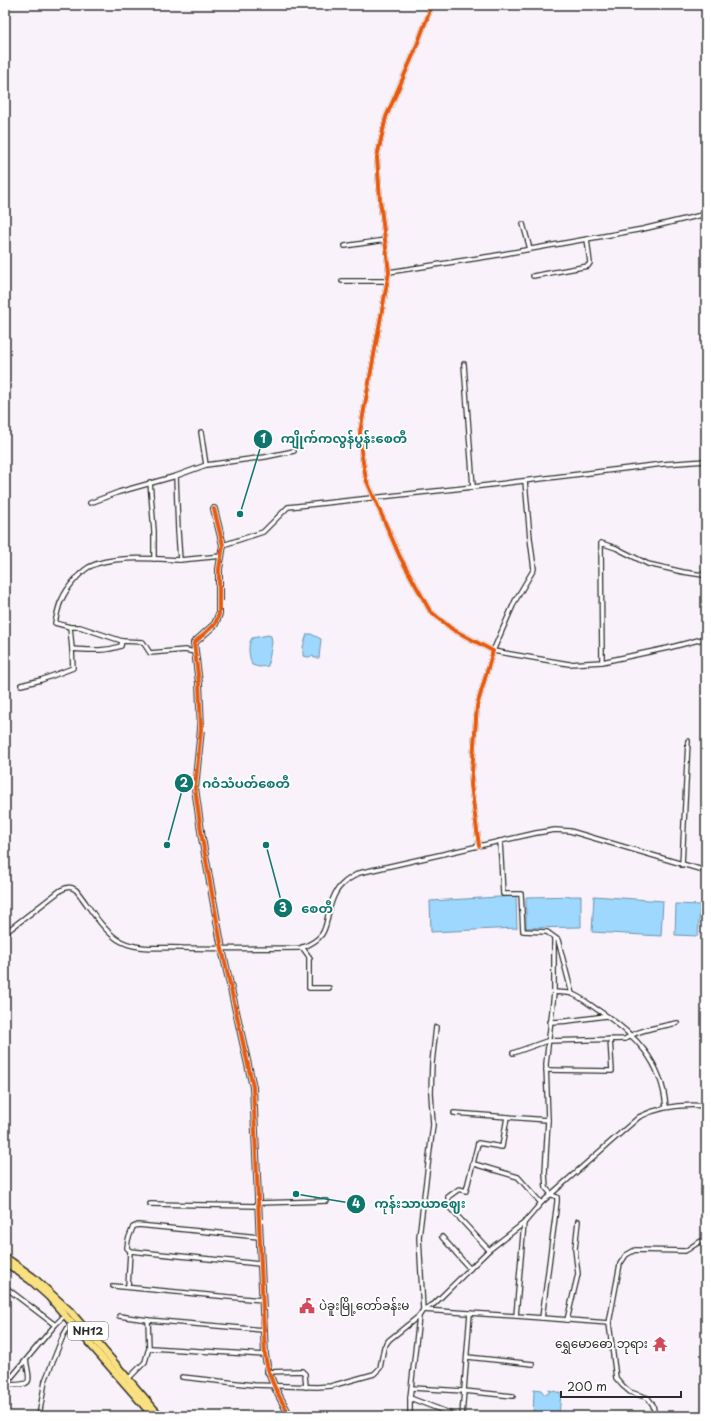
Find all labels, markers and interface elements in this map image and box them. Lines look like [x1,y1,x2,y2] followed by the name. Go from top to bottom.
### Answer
[253,426,415,451] callout: ကျိုက်ကလွန်ပွန်းစေတီ
[281,428,407,450] text: ကျိုက်ကလွန်ပွန်းစေတီ
[260,429,266,447] text: 1
[174,771,298,796] callout: ဂဝံသံပတ်စေတီ
[180,773,189,791] text: 2
[202,773,290,792] text: ဂဝံသံပတ်စေတီ
[273,895,341,920] callout: စေတီ
[279,898,287,916] text: 3
[301,898,333,917] text: စေတီ
[346,1191,473,1216] callout: ကုန်းသာယာဈေး
[374,1193,466,1215] text: ကုန်းသာယာဈေး
[352,1194,360,1212] text: 4
[319,1296,409,1316] place label: ပဲခူးမြို့တော်ခန်းမ
[298,1297,316,1315] public building icon: ပဲခူးမြို့တော်ခန်းမ
[68,1322,108,1340] road number: NH12
[555,1334,648,1354] place label: ရွှေမောဓော ဘုရား
[651,1335,669,1353] temple icon: ရွှေမောဓော ဘုရား
[561,1373,681,1399] scale bar
[567,1377,607,1395] text: 200 m

